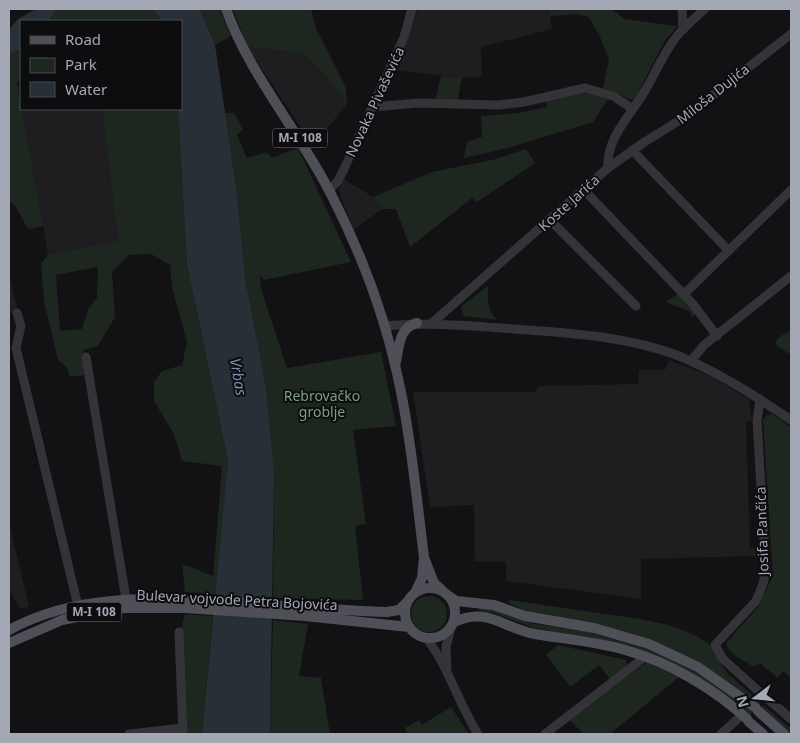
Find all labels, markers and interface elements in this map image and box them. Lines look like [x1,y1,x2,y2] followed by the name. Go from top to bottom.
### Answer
[20,20,182,110] legend
[65,29,101,49] text: Road
[341,44,408,160] street label: Novaka Pivaševića
[65,54,97,74] text: Park
[672,59,753,128] street label: Miloša Dujića
[65,79,107,99] text: Water
[272,128,328,148] road number: M-I 108
[534,170,603,235] street label: Koste Jarića
[226,356,252,398] water label: Vrbas
[284,386,360,421] park label: Rebrovačko groblje
[750,486,773,578] street label: Josifa Pančića
[136,585,338,614] street label: Bulevar vojvode Petra Bojovića
[66,602,122,622] road number: M-I 108
[730,673,780,723] north arrow
[731,694,753,710] text: N

